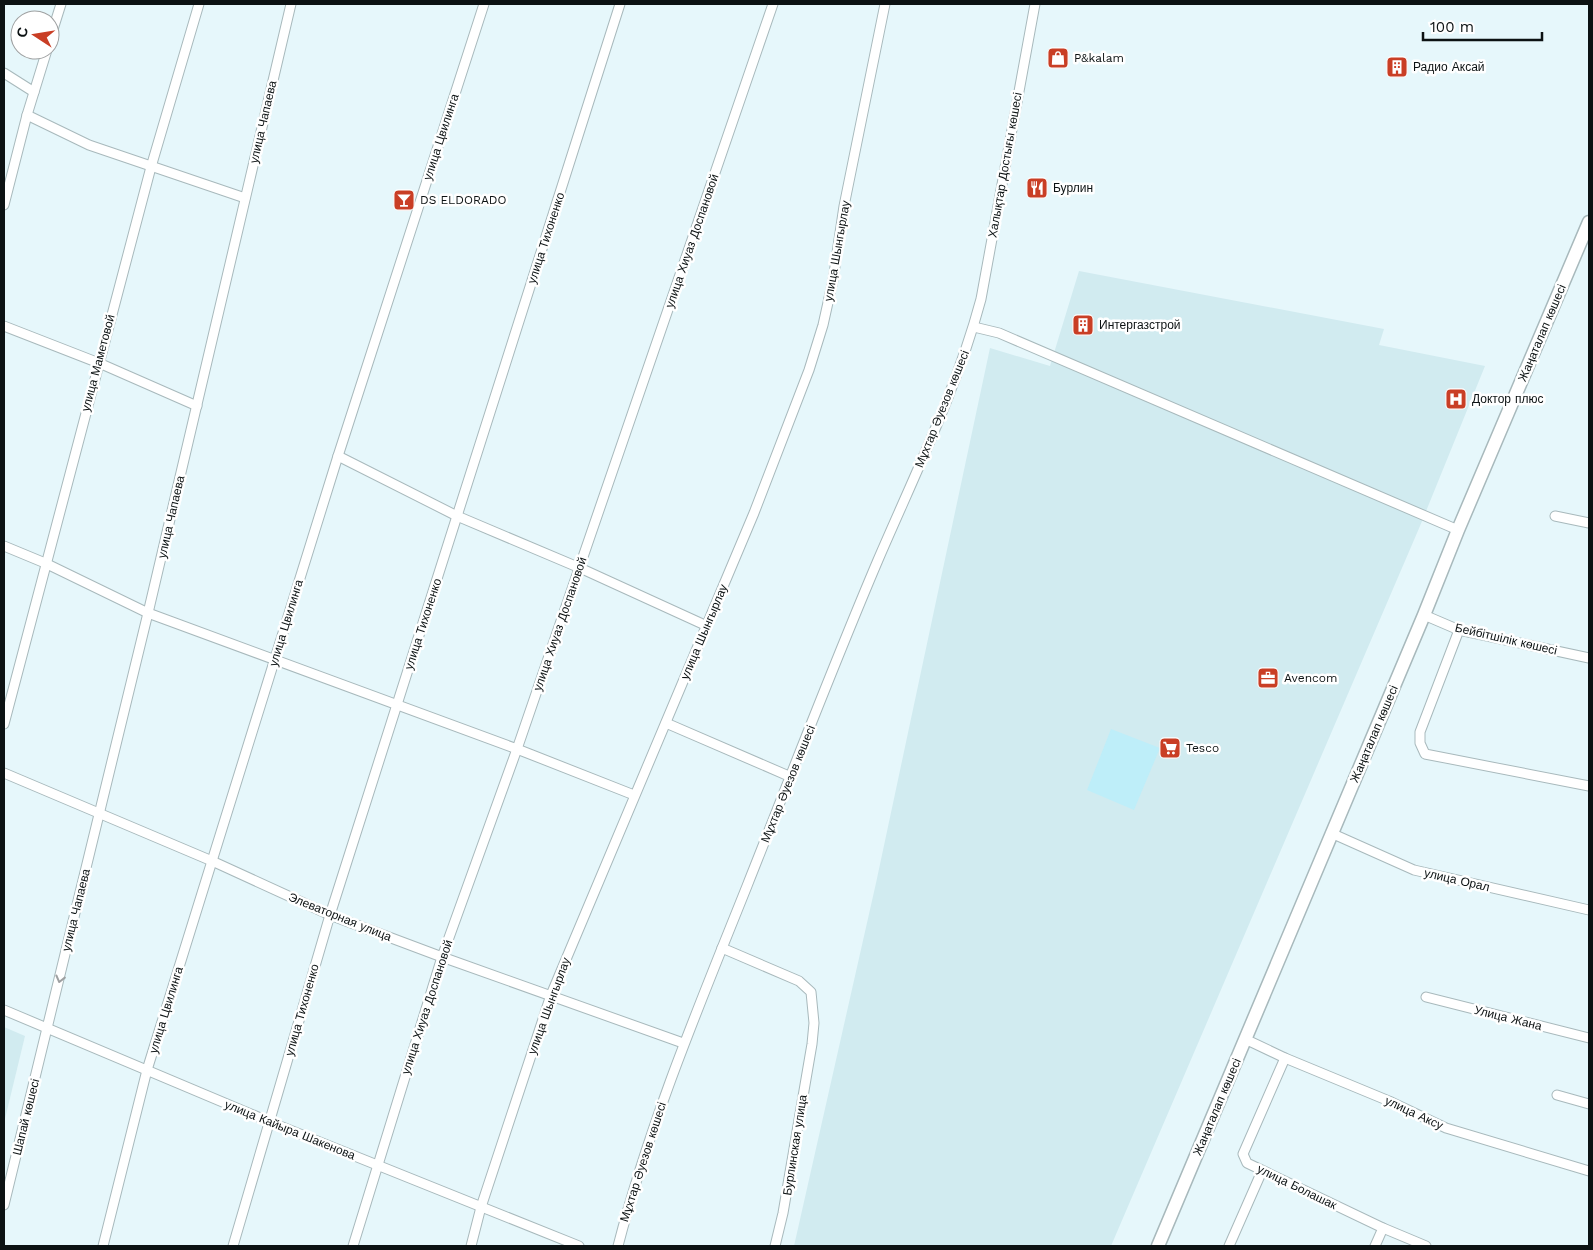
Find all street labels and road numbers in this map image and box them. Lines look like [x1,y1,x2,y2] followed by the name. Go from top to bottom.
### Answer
[247,79,279,165] street label: улица Чапаева
[985,91,1025,239] street label: Халықтар Достығы көшесі
[420,92,462,182] street label: улица Цвилинга
[662,172,722,310] street label: улица Хиуаз Доспановой
[525,190,567,285] street label: улица Тихоненко
[821,199,853,303] street label: улица Шынгырлау
[1515,282,1569,384] street label: Жаңаталап көшесі
[78,313,118,413] street label: улица Маметовой
[912,348,972,470] street label: Мұхтар Әуезов көшесі
[155,474,187,560] street label: улица Чапаева
[530,555,590,693] street label: улица Хиуаз Доспановой
[402,576,444,671] street label: улица Тихоненко
[266,578,306,668] street label: улица Цвилинга
[678,582,730,682] street label: улица Шынгырлау
[1454,620,1558,658] street label: Бейбітшілік көшесі
[1347,683,1401,785] street label: Жаңаталап көшесі
[758,723,818,845] street label: Мұхтар Әуезов көшесі
[1423,866,1491,894] street label: улица Орал
[59,867,93,953] street label: улица Чапаева
[286,890,394,944] street label: Элеваторная улица
[399,938,455,1076] street label: улица Хиуаз Доспановой
[525,956,573,1056] street label: улица Шынгырлау
[282,962,322,1058] street label: улица Тихоненко
[146,965,186,1055] street label: улица Цвилинга
[1473,1003,1544,1033] street label: Улица Жана
[1190,1056,1244,1158] street label: Жаңаталап көшесі
[10,1077,42,1157] street label: Шапай көшесі
[780,1093,810,1196] street label: Бурлинская улица
[1383,1093,1445,1133] street label: улица Аксу
[223,1097,358,1163] street label: улица Кайыра Шакенова
[617,1100,669,1224] street label: Мұхтар Әуезов көшесі
[1255,1162,1340,1213] street label: улица Болашак

